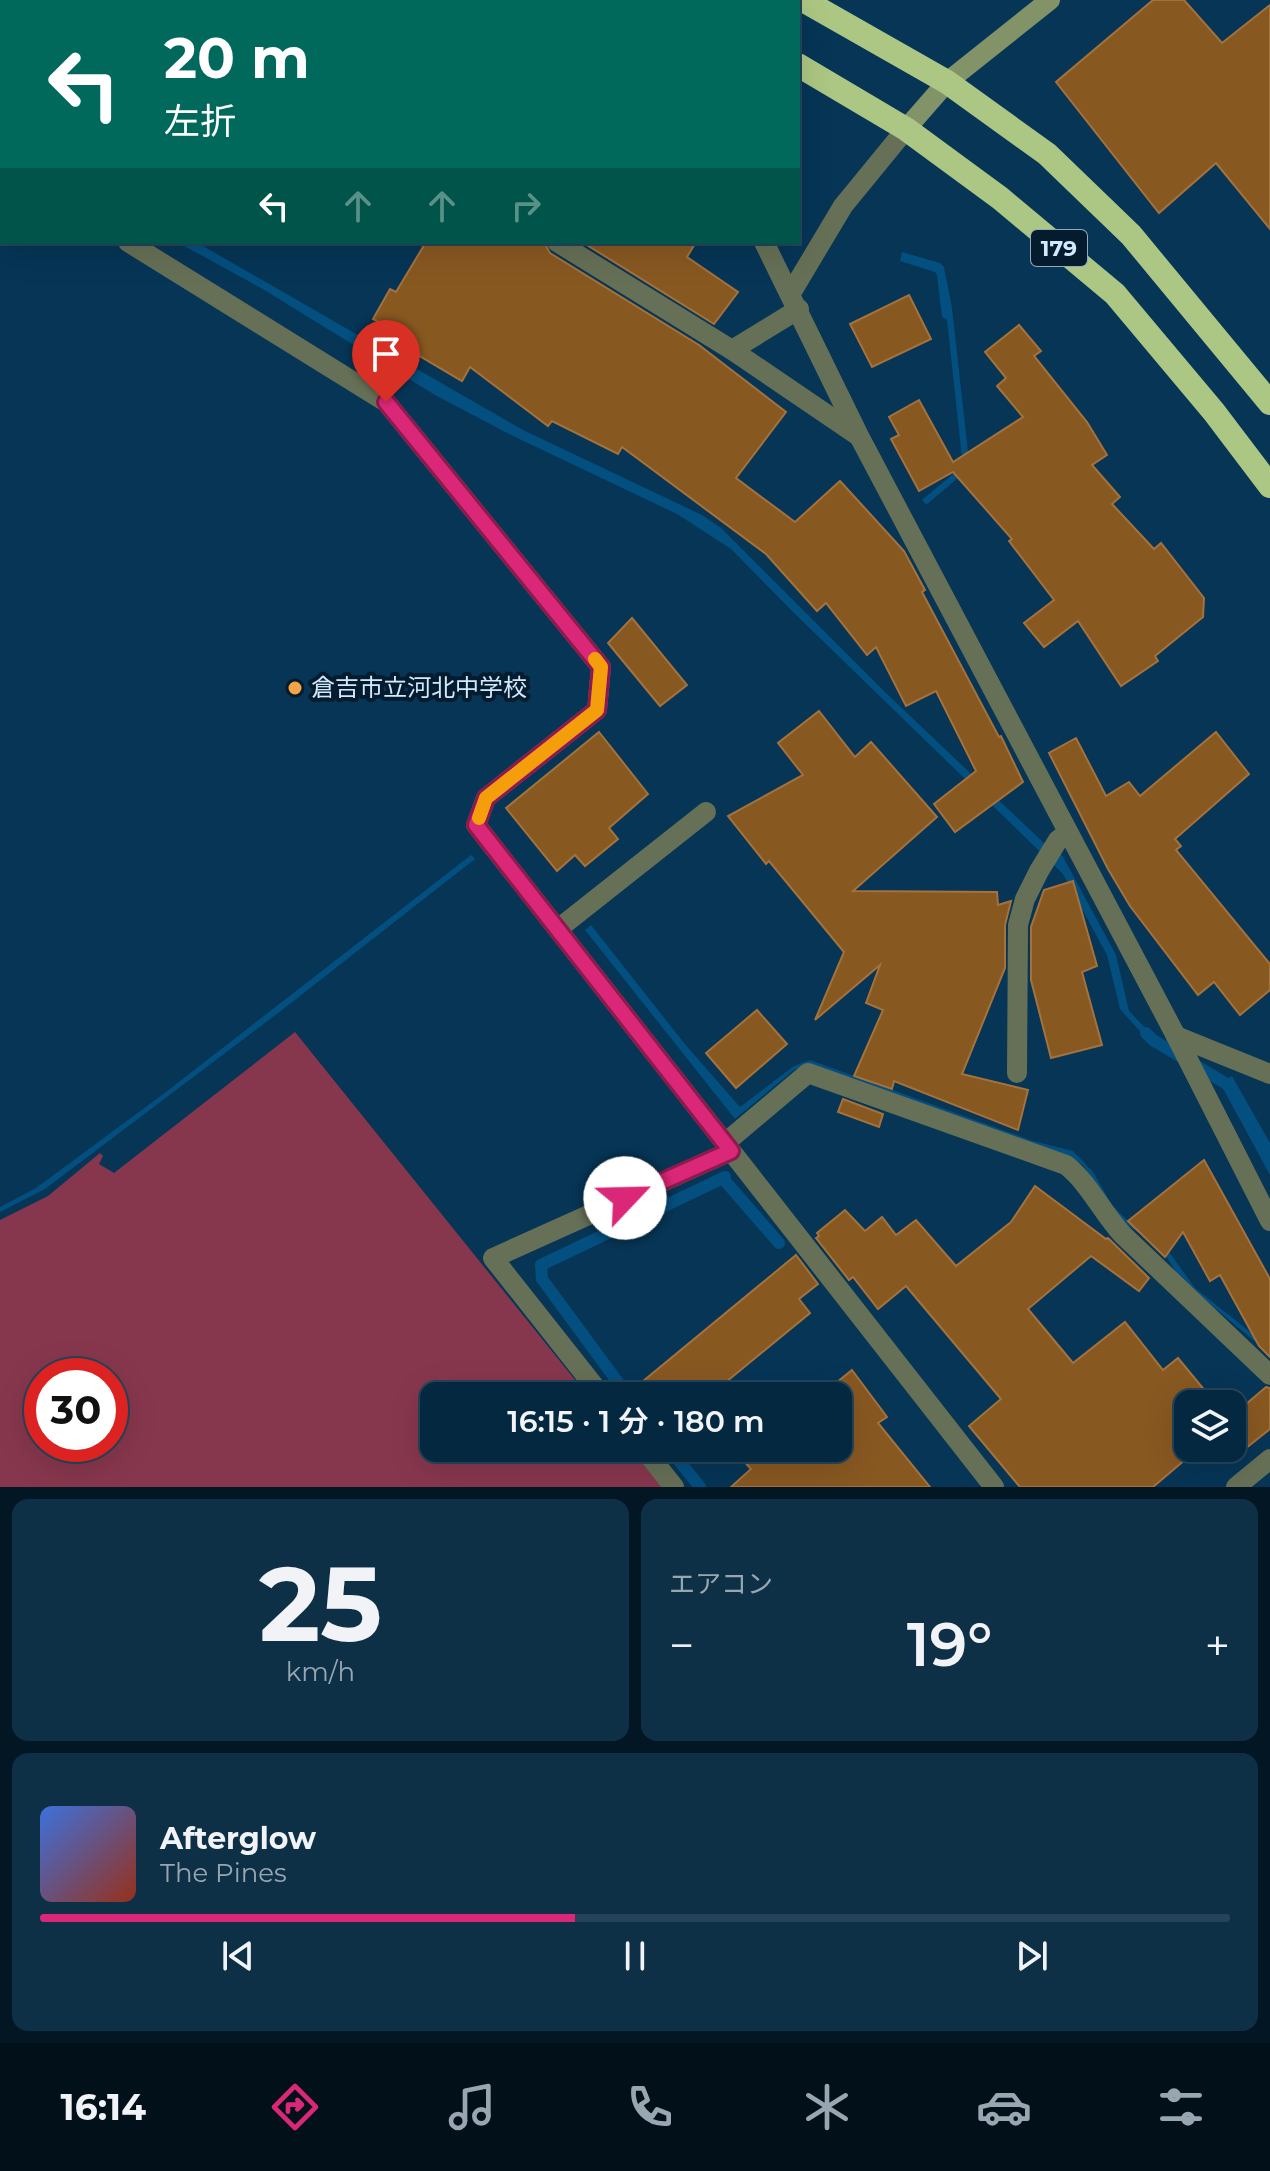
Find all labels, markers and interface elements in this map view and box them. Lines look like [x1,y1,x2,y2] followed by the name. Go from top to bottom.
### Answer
[164,24,310,92] text: 20 m
[32,32,136,136] icon: left
[164,99,236,143] text: 左折
[252,184,296,228] icon: left
[336,184,380,228] icon: ahead
[420,184,464,228] icon: ahead
[504,184,548,228] icon: right
[1031,230,1087,266] road number: 179
[352,320,420,402] pin
[364,332,408,376] icon: arrive
[311,673,527,702] place label: 倉吉市立河北中学校
[286,679,304,697] marker: 倉吉市立河北中学校
[583,1156,667,1240] position arrow
[24,1358,128,1462] speed limit sign: 30
[1174,1390,1246,1462] map controls
[1174,1390,1246,1462] button: layers
[507,1403,765,1440] text: 16:15 · 1 分 · 180 m
[259,1540,382,1667] text: 25
[669,1568,773,1600] text: エアコン
[907,1608,992,1681] text: 19°
[669,1618,694,1672] text: −
[1205,1618,1230,1672] text: +
[286,1656,355,1688] text: km/h
[160,1820,316,1857] text: Afterglow
[160,1857,287,1889] text: The Pines
[216,1934,260,1978] icon: previous
[613,1934,657,1978] icon: pause
[1010,1934,1054,1978] icon: next
[267,2079,323,2135] icon: directions
[444,2079,500,2135] icon: music
[622,2079,678,2135] icon: phone
[799,2079,855,2135] icon: climate
[976,2079,1032,2135] icon: car
[1153,2079,1209,2135] icon: filters
[61,2085,146,2129] text: 16:14

